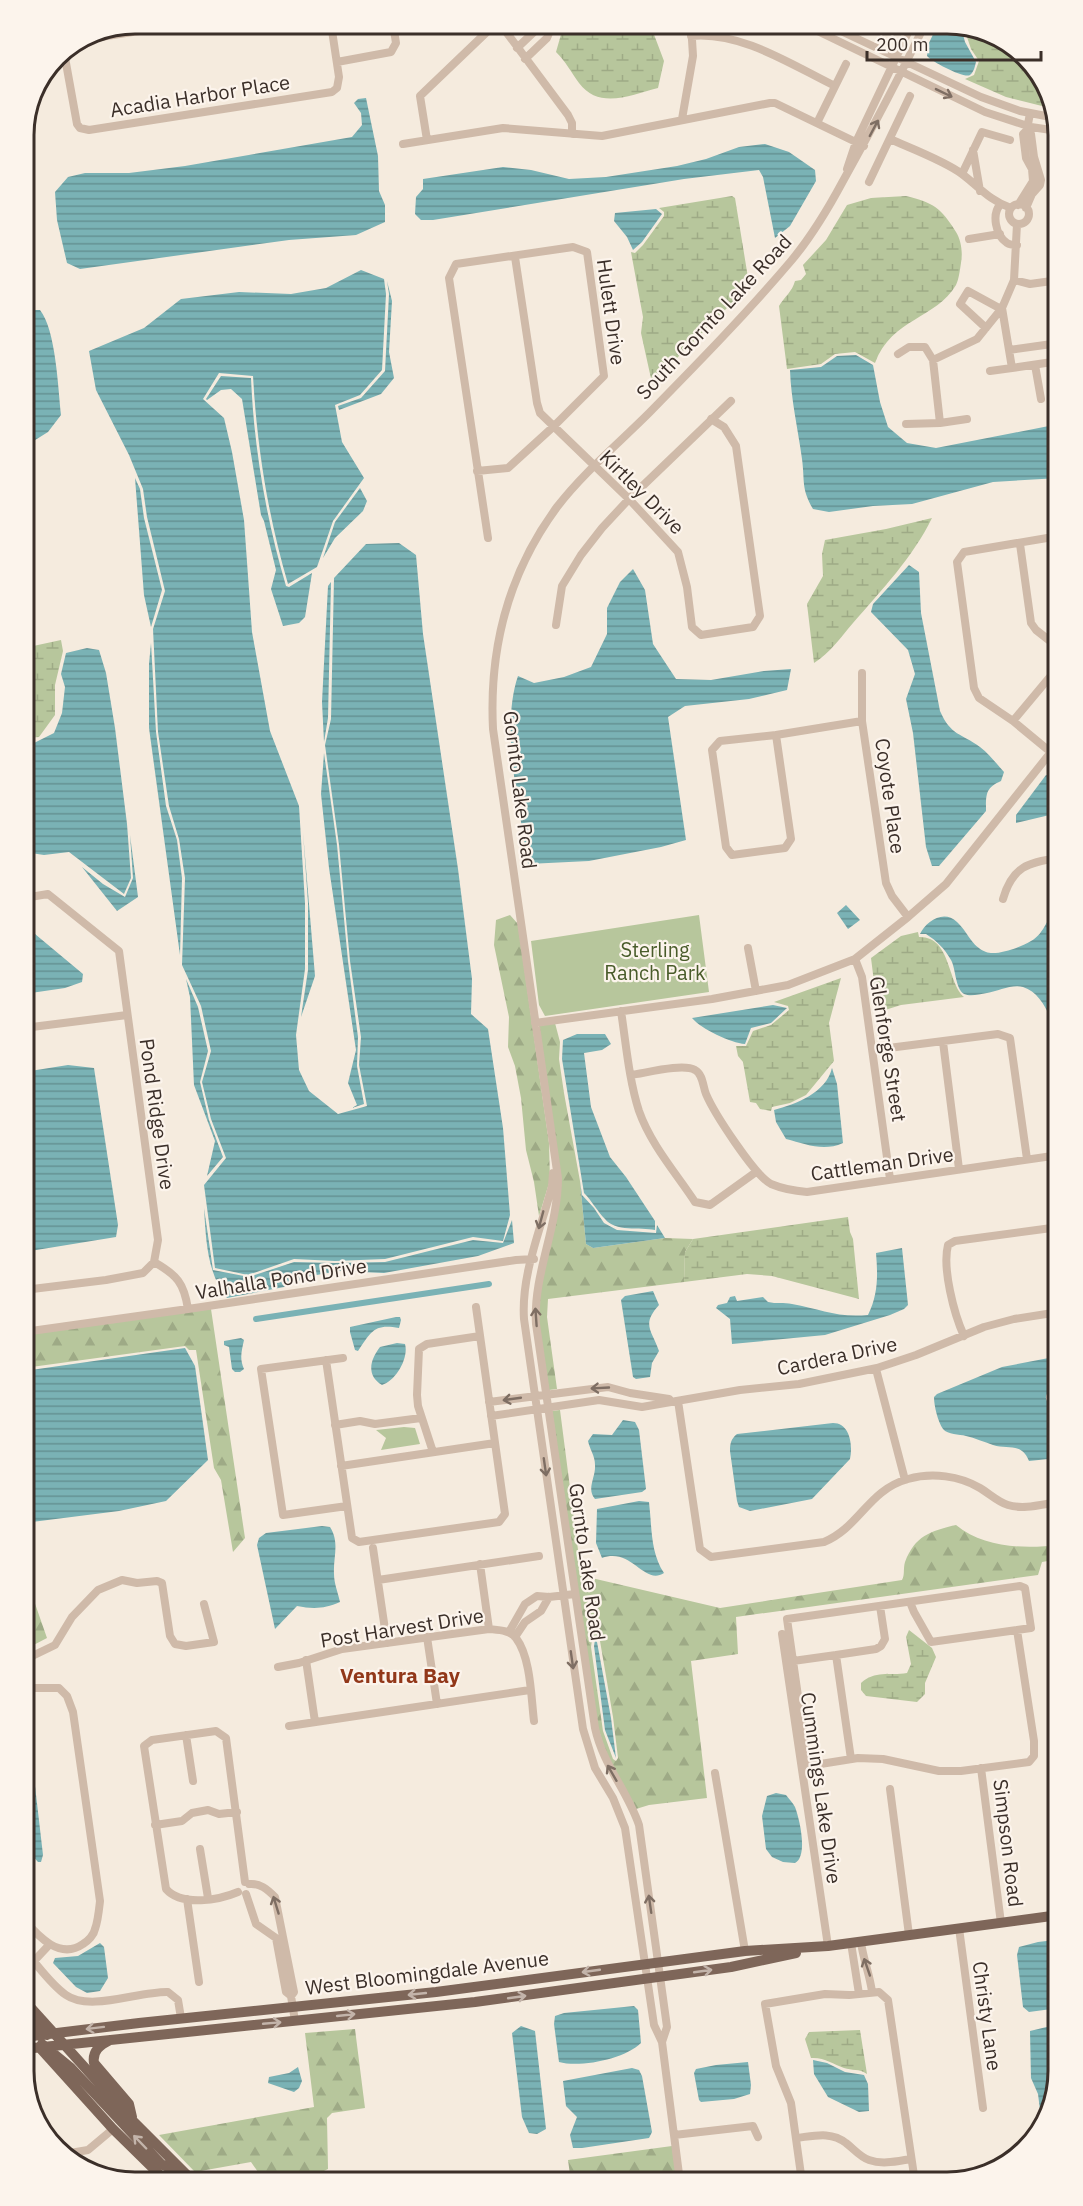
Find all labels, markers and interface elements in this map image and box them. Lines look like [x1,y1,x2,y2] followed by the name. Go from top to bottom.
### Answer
[867,24,1041,62] scale bar
[876,33,928,56] text: 200 m
[108,68,292,123] street label: Acadia Harbor Place
[934,88,952,99] one-way arrow
[868,120,880,137] one-way arrow
[630,228,797,405] street label: South Gornto Lake Road
[591,257,632,367] street label: Hulett Drive
[594,443,691,540] street label: Kirtley Drive
[497,709,544,871] street label: Gornto Lake Road
[869,736,912,855] street label: Coyote Place
[604,936,706,986] park label: Sterling Ranch Park
[864,974,913,1124] street label: Glenforge Street
[134,1037,181,1191] street label: Pond Ridge Drive
[809,1140,955,1187] street label: Cattleman Drive
[535,1211,547,1230] one-way arrow
[193,1252,368,1305] street label: Valhalla Pond Drive
[531,1308,542,1328] one-way arrow
[774,1330,899,1381] street label: Cardera Drive
[591,1382,610,1393] one-way arrow
[503,1393,523,1404] one-way arrow
[540,1457,551,1477] one-way arrow
[563,1481,612,1643] street label: Gornto Lake Road
[318,1601,486,1654] street label: Post Harvest Drive
[567,1650,578,1670] one-way arrow
[340,1661,461,1689] district label: Ventura Bay
[795,1690,848,1885] street label: Cummings Lake Drive
[606,1765,618,1782] one-way arrow
[987,1777,1030,1908] street label: Simpson Road
[269,1895,280,1914] one-way arrow
[645,1895,656,1914] one-way arrow
[304,1944,550,2001] street label: West Bloomingdale Avenue
[860,1958,871,1977] one-way arrow
[966,1959,1009,2073] street label: Christy Lane
[581,1966,601,1977] one-way arrow
[693,1966,713,1977] one-way arrow
[408,1989,428,2000] one-way arrow
[507,1991,526,2002] one-way arrow
[335,2009,355,2020] one-way arrow
[262,2017,282,2028] one-way arrow
[86,2022,106,2033] one-way arrow
[133,2134,147,2149] one-way arrow

